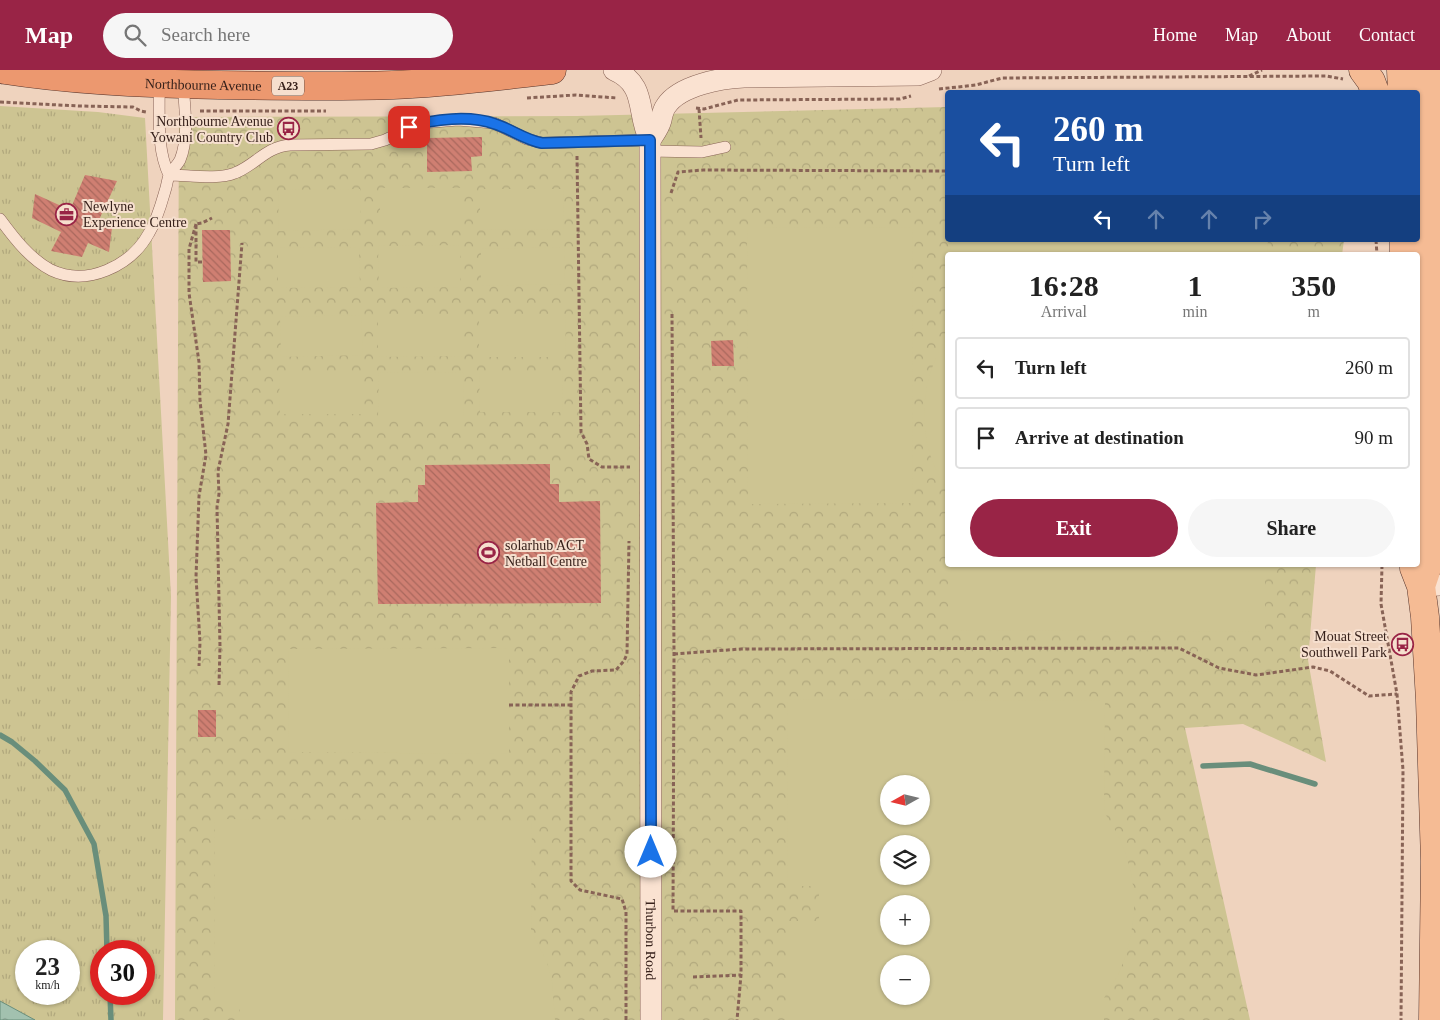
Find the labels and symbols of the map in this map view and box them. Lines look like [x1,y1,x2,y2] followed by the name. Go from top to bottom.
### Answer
[145,76,262,94] street label: Northbourne Avenue
[272,77,304,96] road number: A23
[388,106,430,148] pin
[150,114,273,145] place label: Northbourne Avenue Yowani Country Club
[277,117,301,141] bus stop icon: Northbourne Avenue Yowani Country Club
[83,199,187,230] place label: Newlyne Experience Centre
[55,202,79,226] office icon: Newlyne Experience Centre
[505,538,587,569] place label: solarhub ACT Netball Centre
[477,541,501,565] sports icon: solarhub ACT Netball Centre
[1301,629,1387,660] place label: Mouat Street Southwell Park
[1391,632,1415,656] bus stop icon: Mouat Street Southwell Park
[880,775,930,825] north arrow
[624,825,676,877] position arrow
[643,899,658,980] street label: Thurbon Road
[90,940,155,1005] speed limit sign: 30

